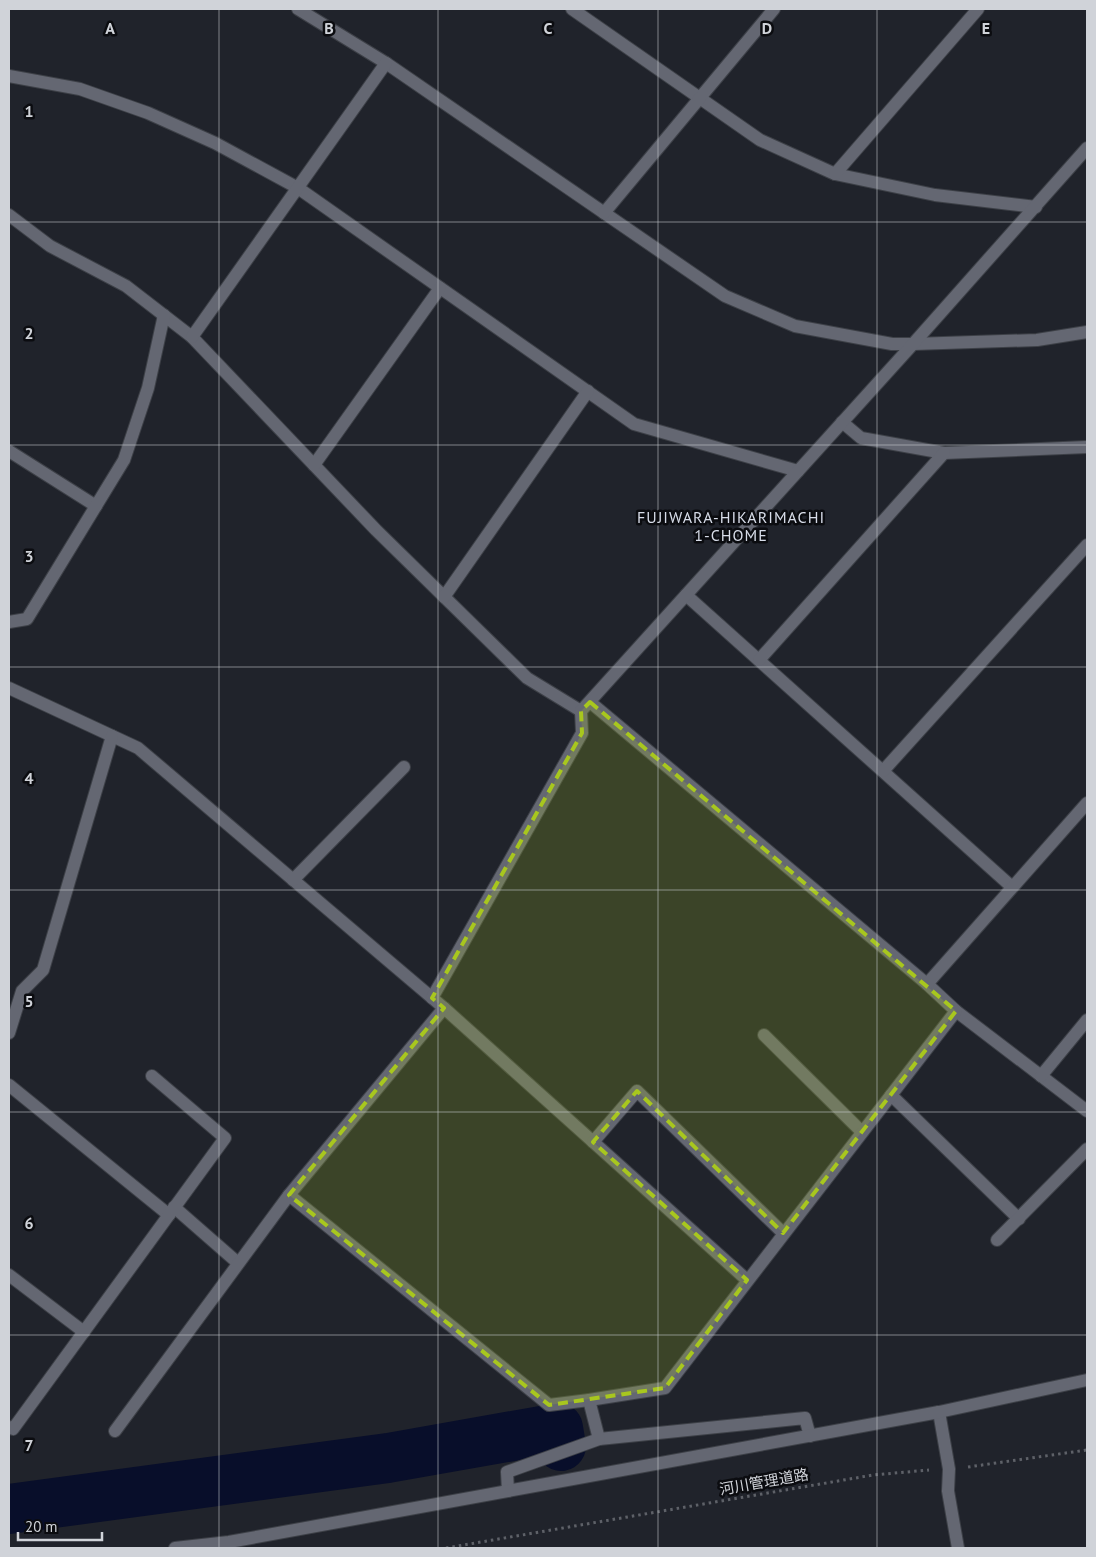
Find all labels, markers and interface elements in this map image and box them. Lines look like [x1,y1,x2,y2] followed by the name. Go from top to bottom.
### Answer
[105,18,115,38] text: A
[324,18,334,38] text: B
[544,18,553,38] text: C
[762,18,772,38] text: D
[982,18,990,38] text: E
[24,101,34,121] text: 1
[24,323,34,343] text: 2
[637,507,825,545] district label: FUJIWARA-HIKARIMACHI 1-CHOME
[24,546,34,566] text: 3
[24,768,34,788] text: 4
[24,991,34,1011] text: 5
[24,1213,34,1233] text: 6
[24,1435,34,1455] text: 7
[718,1464,810,1499] street label: 河川管理道路
[18,1510,101,1542] scale bar
[25,1517,58,1536] text: 20 m

